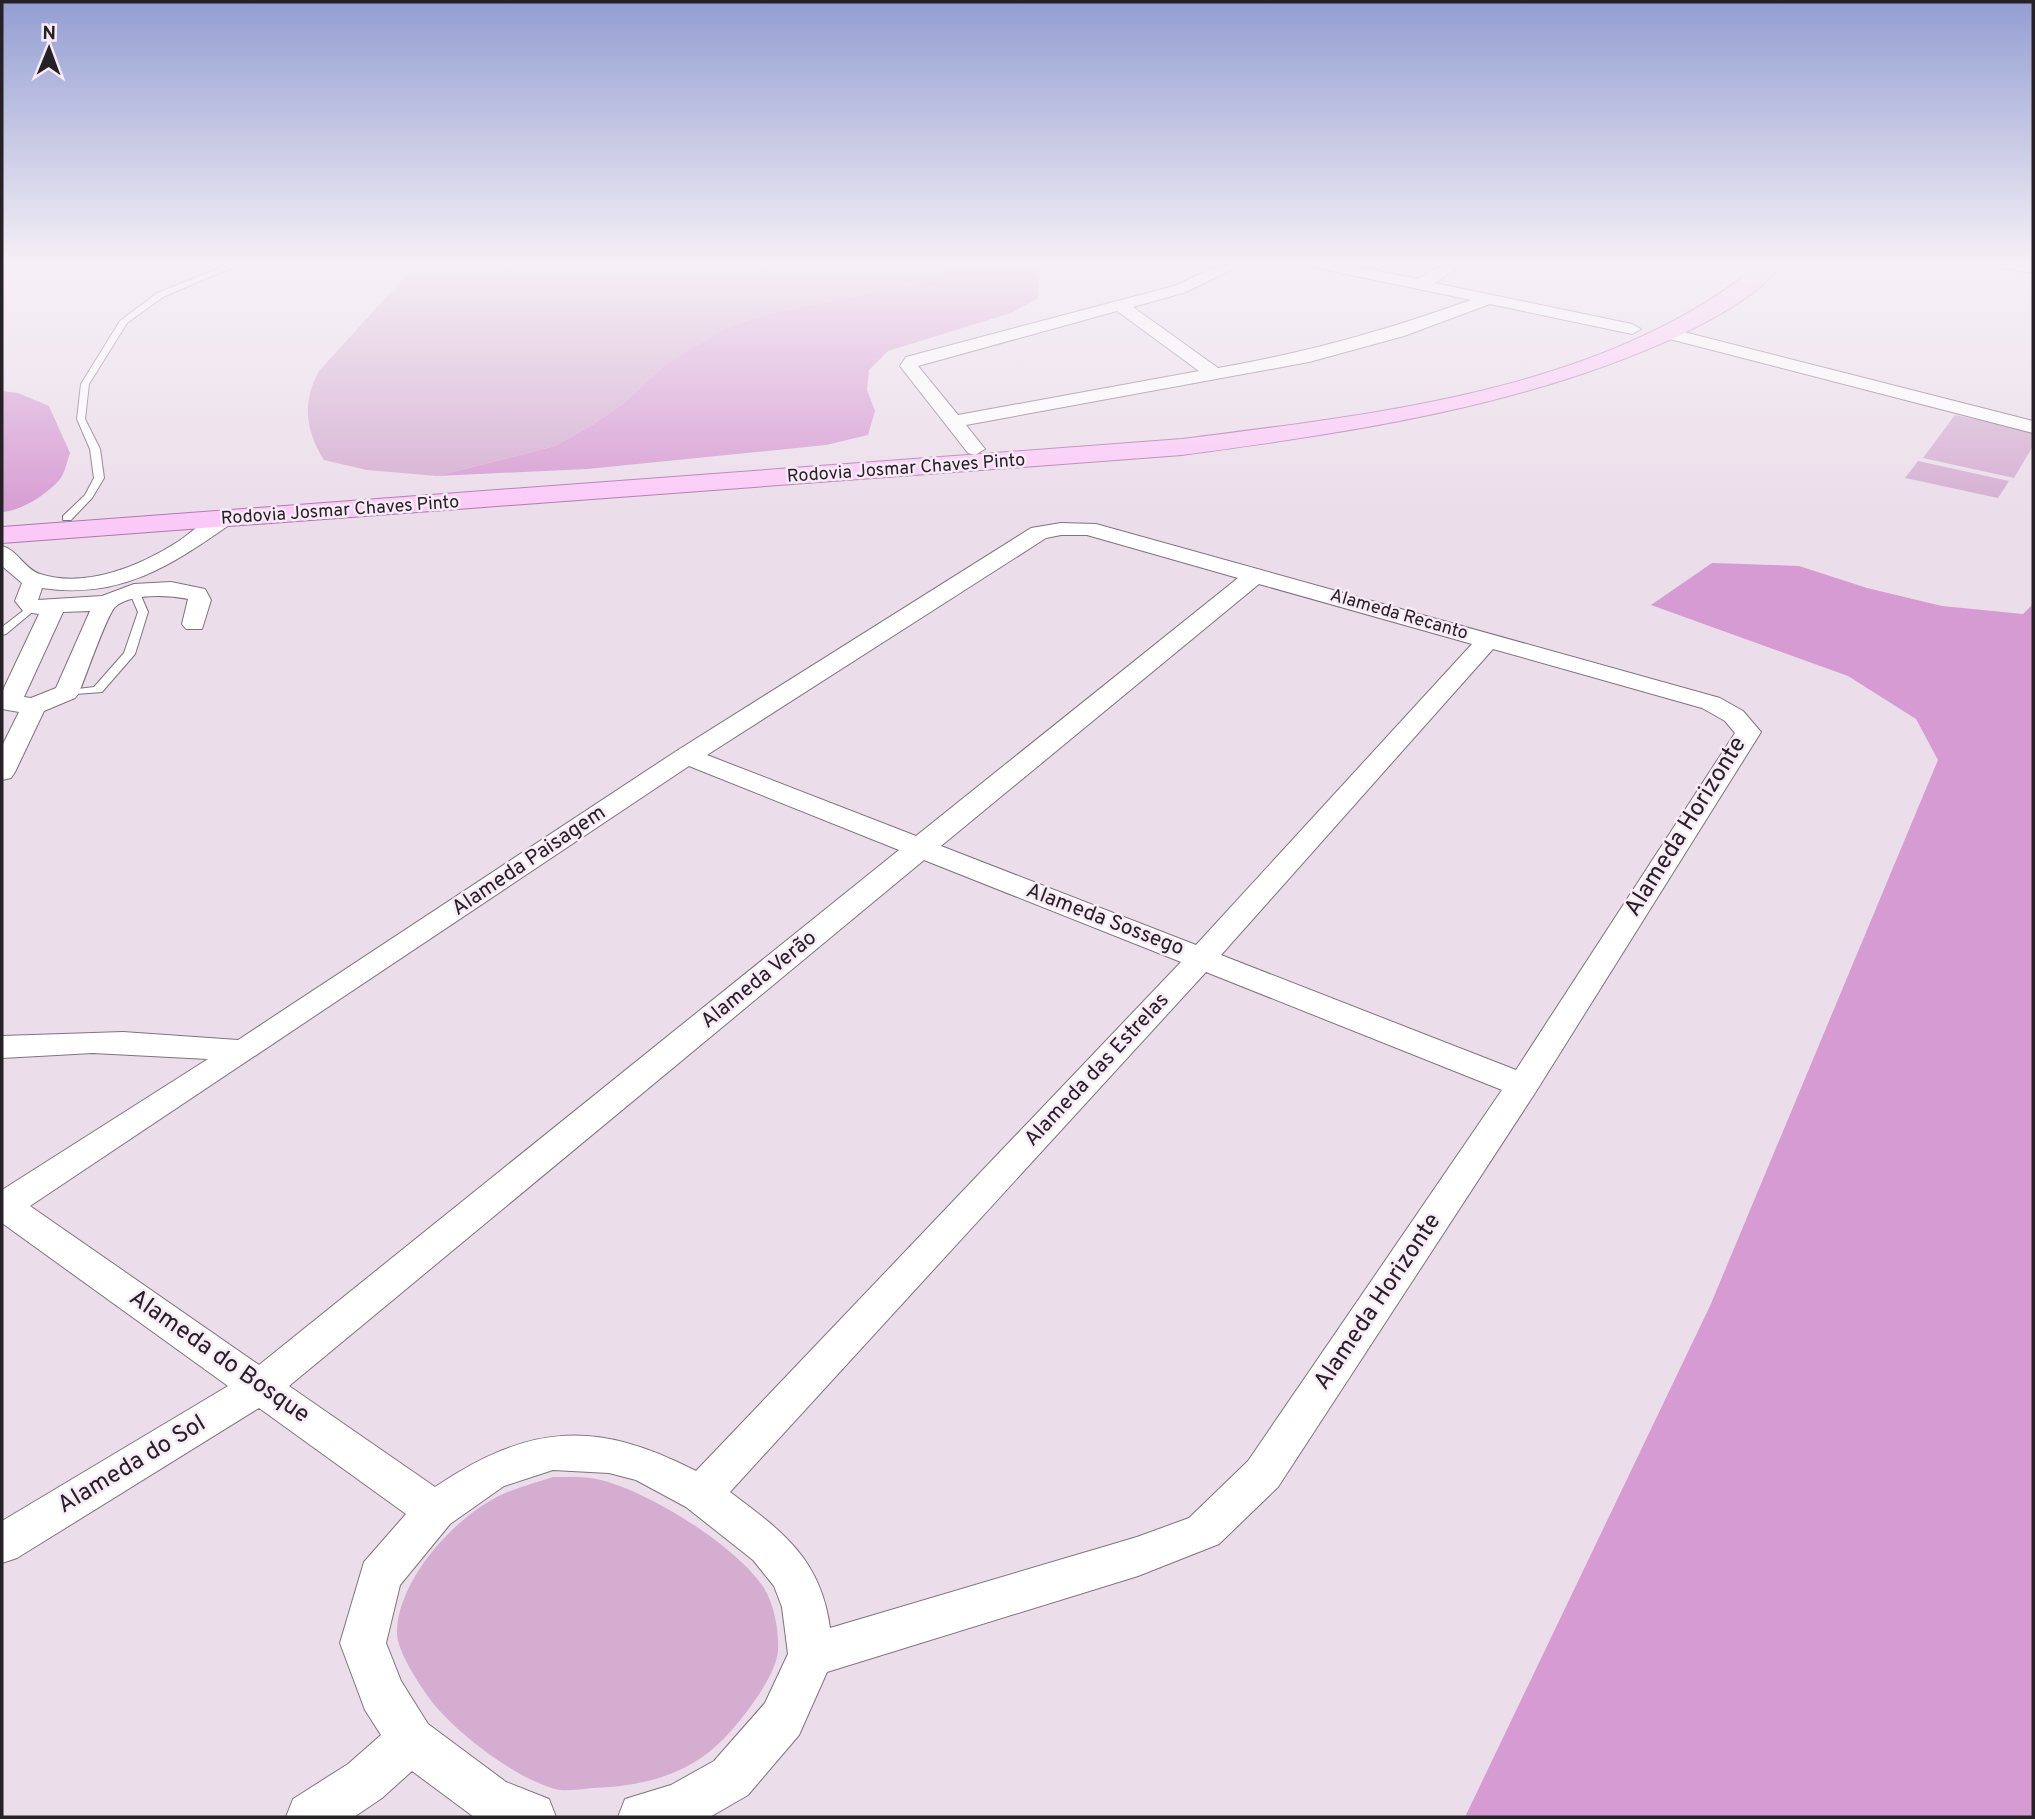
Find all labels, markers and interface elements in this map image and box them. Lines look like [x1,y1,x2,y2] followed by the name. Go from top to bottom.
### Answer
[14,14,84,84] north arrow
[42,22,56,46] text: N
[786,449,1026,489] street label: Rodovia Josmar Chaves Pinto
[220,491,460,531] street label: Rodovia Josmar Chaves Pinto
[1327,584,1471,646] street label: Alameda Recanto
[1618,731,1754,923] street label: Alameda Horizonte
[447,800,611,922] street label: Alameda Paisagem
[1022,877,1188,963] street label: Alameda Sossego
[696,925,822,1035] street label: Alameda Verão
[1019,987,1175,1153] street label: Alameda das Estrelas
[1308,1208,1448,1396] street label: Alameda Horizonte
[123,1283,315,1431] street label: Alameda do Bosque
[53,1409,211,1521] street label: Alameda do Sol

